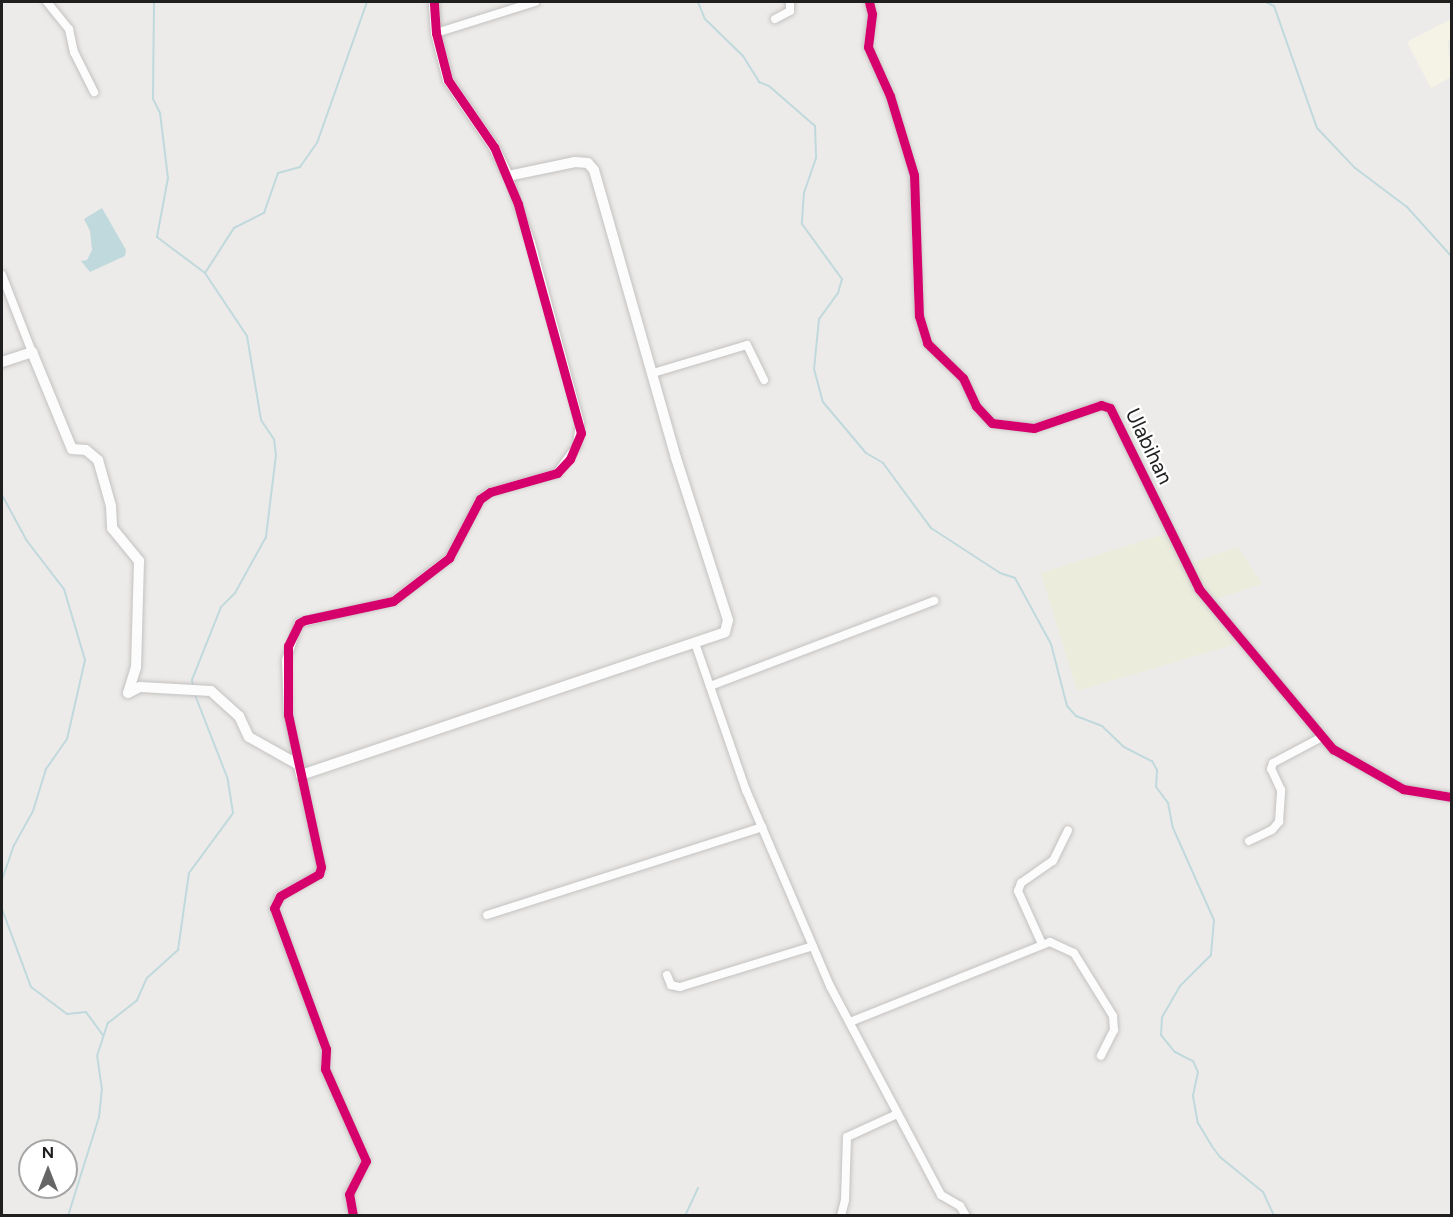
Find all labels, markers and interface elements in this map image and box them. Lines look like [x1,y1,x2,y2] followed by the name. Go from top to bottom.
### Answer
[1120,404,1178,488] street label: Ulabihan
[18,1139,78,1199] north arrow
[42,1143,54,1162] text: N

